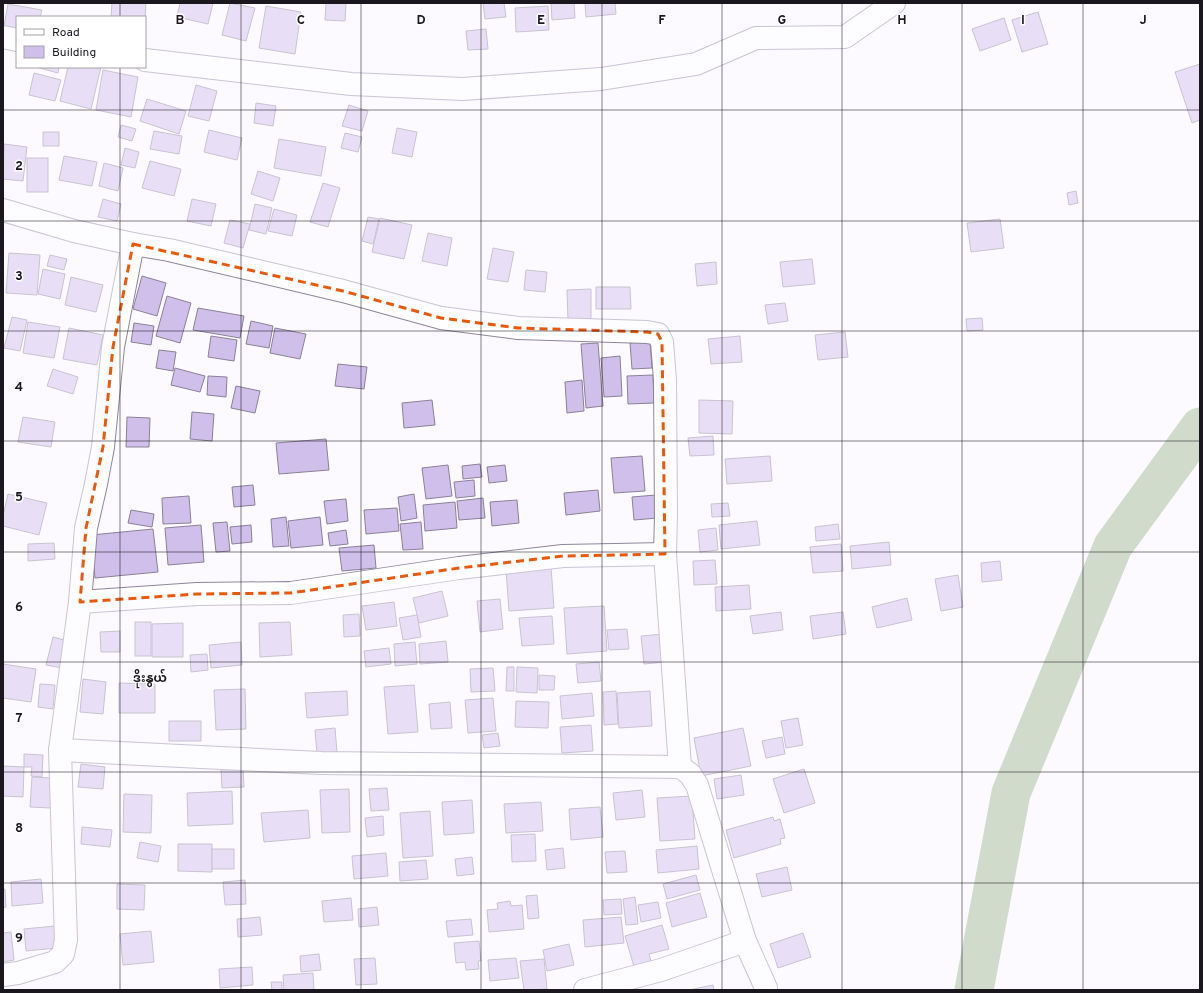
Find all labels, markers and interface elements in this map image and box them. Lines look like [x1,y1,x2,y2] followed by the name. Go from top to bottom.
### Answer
[176,13,185,29] text: B
[297,13,305,29] text: C
[416,13,426,29] text: D
[537,13,545,29] text: E
[658,13,666,29] text: F
[778,13,787,29] text: G
[897,13,907,29] text: H
[1021,13,1025,29] text: I
[1139,13,1147,29] text: J
[16,16,146,68] legend
[52,25,80,41] text: Road
[52,45,96,61] text: Building
[15,159,23,175] text: 2
[15,269,23,285] text: 3
[15,380,23,396] text: 4
[15,490,23,506] text: 5
[15,600,23,616] text: 6
[133,668,167,689] district label: ဒိုးနွယ်
[16,711,23,727] text: 7
[15,821,23,837] text: 8
[15,931,23,947] text: 9

